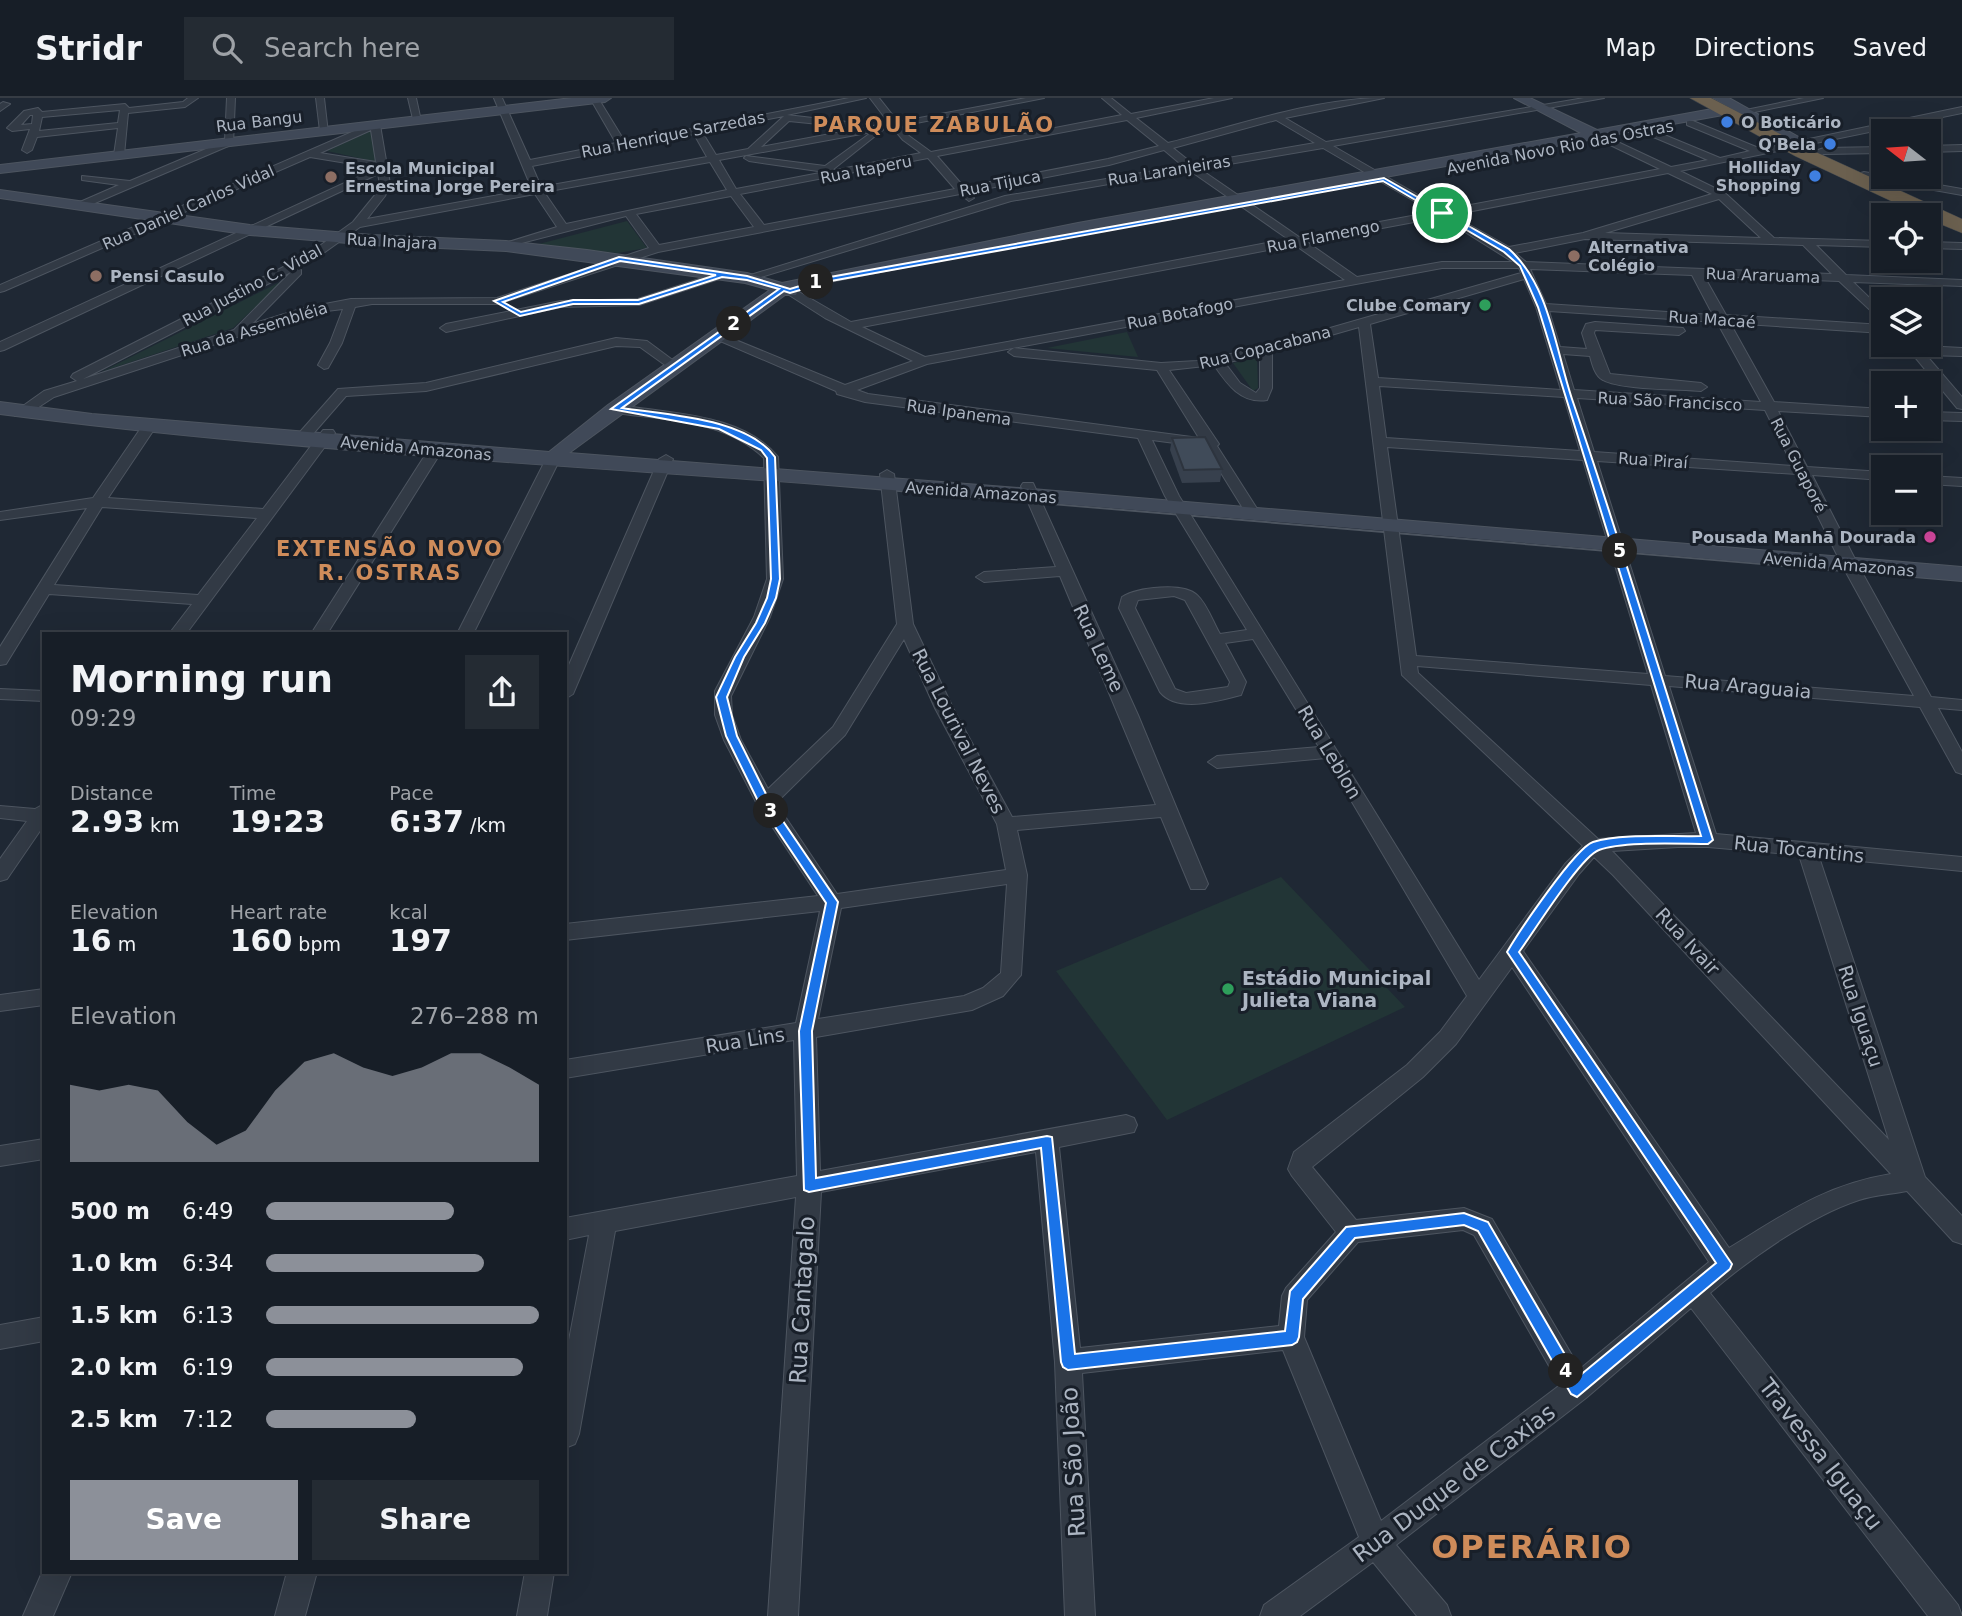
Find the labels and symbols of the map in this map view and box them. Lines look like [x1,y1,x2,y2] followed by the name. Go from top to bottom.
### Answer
[215,107,303,136] street label: Rua Bangu
[580,107,767,162] street label: Rua Henrique Sarzedas
[813,112,1055,137] district label: PARQUE ZABULÃO
[1741,113,1841,132] place label: O Boticário
[1719,114,1735,130] marker: O Boticário
[1445,116,1675,179] street label: Avenida Novo Rio das Ostras
[1871,119,1941,189] north arrow
[1758,135,1816,154] place label: Q'Bela
[1822,136,1838,152] marker: Q'Bela
[819,151,914,188] street label: Rua Itaperu
[1106,151,1232,190] street label: Rua Laranjeiras
[1716,158,1802,195] place label: Holliday Shopping
[345,159,555,196] place label: Escola Municipal Ernestina Jorge Pereira
[99,161,277,254] street label: Rua Daniel Carlos Vidal
[958,166,1042,201] street label: Rua Tijuca
[1807,168,1823,184] marker: Holliday Shopping
[323,169,339,185] marker: Escola Municipal Ernestina Jorge Pereira
[1412,183,1472,243] pin
[1265,216,1381,257] street label: Rua Flamengo
[346,230,438,253] street label: Rua Inajara
[1588,238,1689,275] place label: Alternativa Colégio
[179,241,325,330] street label: Rua Justino C. Vidal
[1566,248,1582,264] marker: Alternativa Colégio
[798,264,834,300] pin: 1
[1705,264,1821,287] street label: Rua Araruama
[110,267,224,286] place label: Pensi Casulo
[88,268,104,284] marker: Pensi Casulo
[1125,294,1235,333] street label: Rua Botafogo
[1346,296,1472,315] place label: Clube Comary
[1477,297,1493,313] marker: Clube Comary
[179,298,330,361] street label: Rua da Assembléia
[716,306,752,342] pin: 2
[1668,307,1756,332] street label: Rua Macaé
[1197,322,1333,373] street label: Rua Copacabana
[1597,388,1743,415] street label: Rua São Francisco
[905,396,1012,429] street label: Rua Ipanema
[1767,415,1831,516] street label: Rua Guaporé
[340,432,492,465] street label: Avenida Amazonas
[1617,449,1689,472] street label: Rua Piraí
[905,478,1057,507] street label: Avenida Amazonas
[1691,528,1916,547] place label: Pousada Manhã Dourada
[1922,529,1938,545] marker: Pousada Manhã Dourada
[1602,533,1638,568] pin: 5
[276,536,504,585] district label: EXTENSÃO NOVO R. OSTRAS
[1763,548,1915,581] street label: Avenida Amazonas
[1069,601,1129,695] street label: Rua Leme
[908,645,1010,817] street label: Rua Lourival Neves
[1684,669,1812,703] street label: Rua Araguaia
[1294,701,1366,803] street label: Rua Leblon
[754,794,788,828] pin: 3
[1733,831,1865,867] street label: Rua Tocantins
[1651,903,1725,979] street label: Rua Ivair
[1834,962,1888,1070] street label: Rua Iguaçu
[1240,967,1431,1011] place label: Estádio Municipal Julieta Viana
[1220,981,1236,997] marker: Estádio Municipal Julieta Viana
[704,1023,786,1057] street label: Rua Lins
[785,1215,819,1385] street label: Rua Cantagalo
[1548,1354,1584,1388] pin: 4
[1753,1372,1888,1535] street label: Travessa Iguaçu
[1056,1386,1090,1538] street label: Rua São João
[1348,1399,1560,1567] street label: Rua Duque de Caxias
[1431,1528,1633,1566] district label: OPERÁRIO

